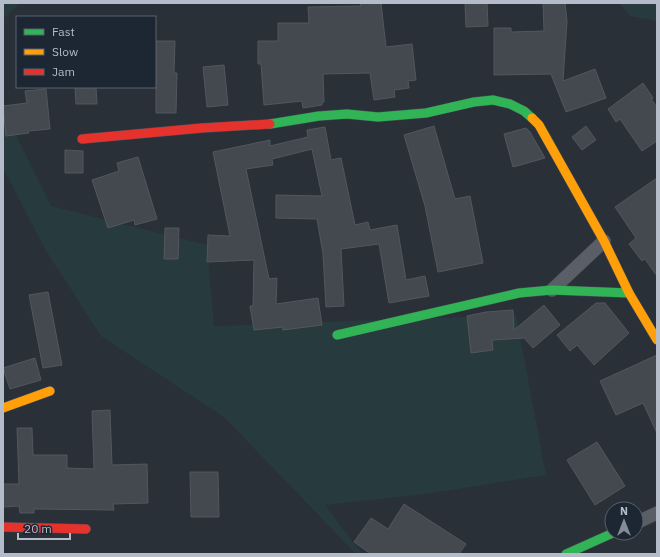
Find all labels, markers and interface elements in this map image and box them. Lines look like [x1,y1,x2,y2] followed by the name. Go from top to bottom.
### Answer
[16,16,156,88] legend
[52,24,75,39] text: Fast
[52,44,78,59] text: Slow
[52,64,75,79] text: Jam
[604,501,644,541] north arrow
[620,504,628,518] text: N
[18,515,70,541] scale bar
[24,521,52,536] text: 20 m

